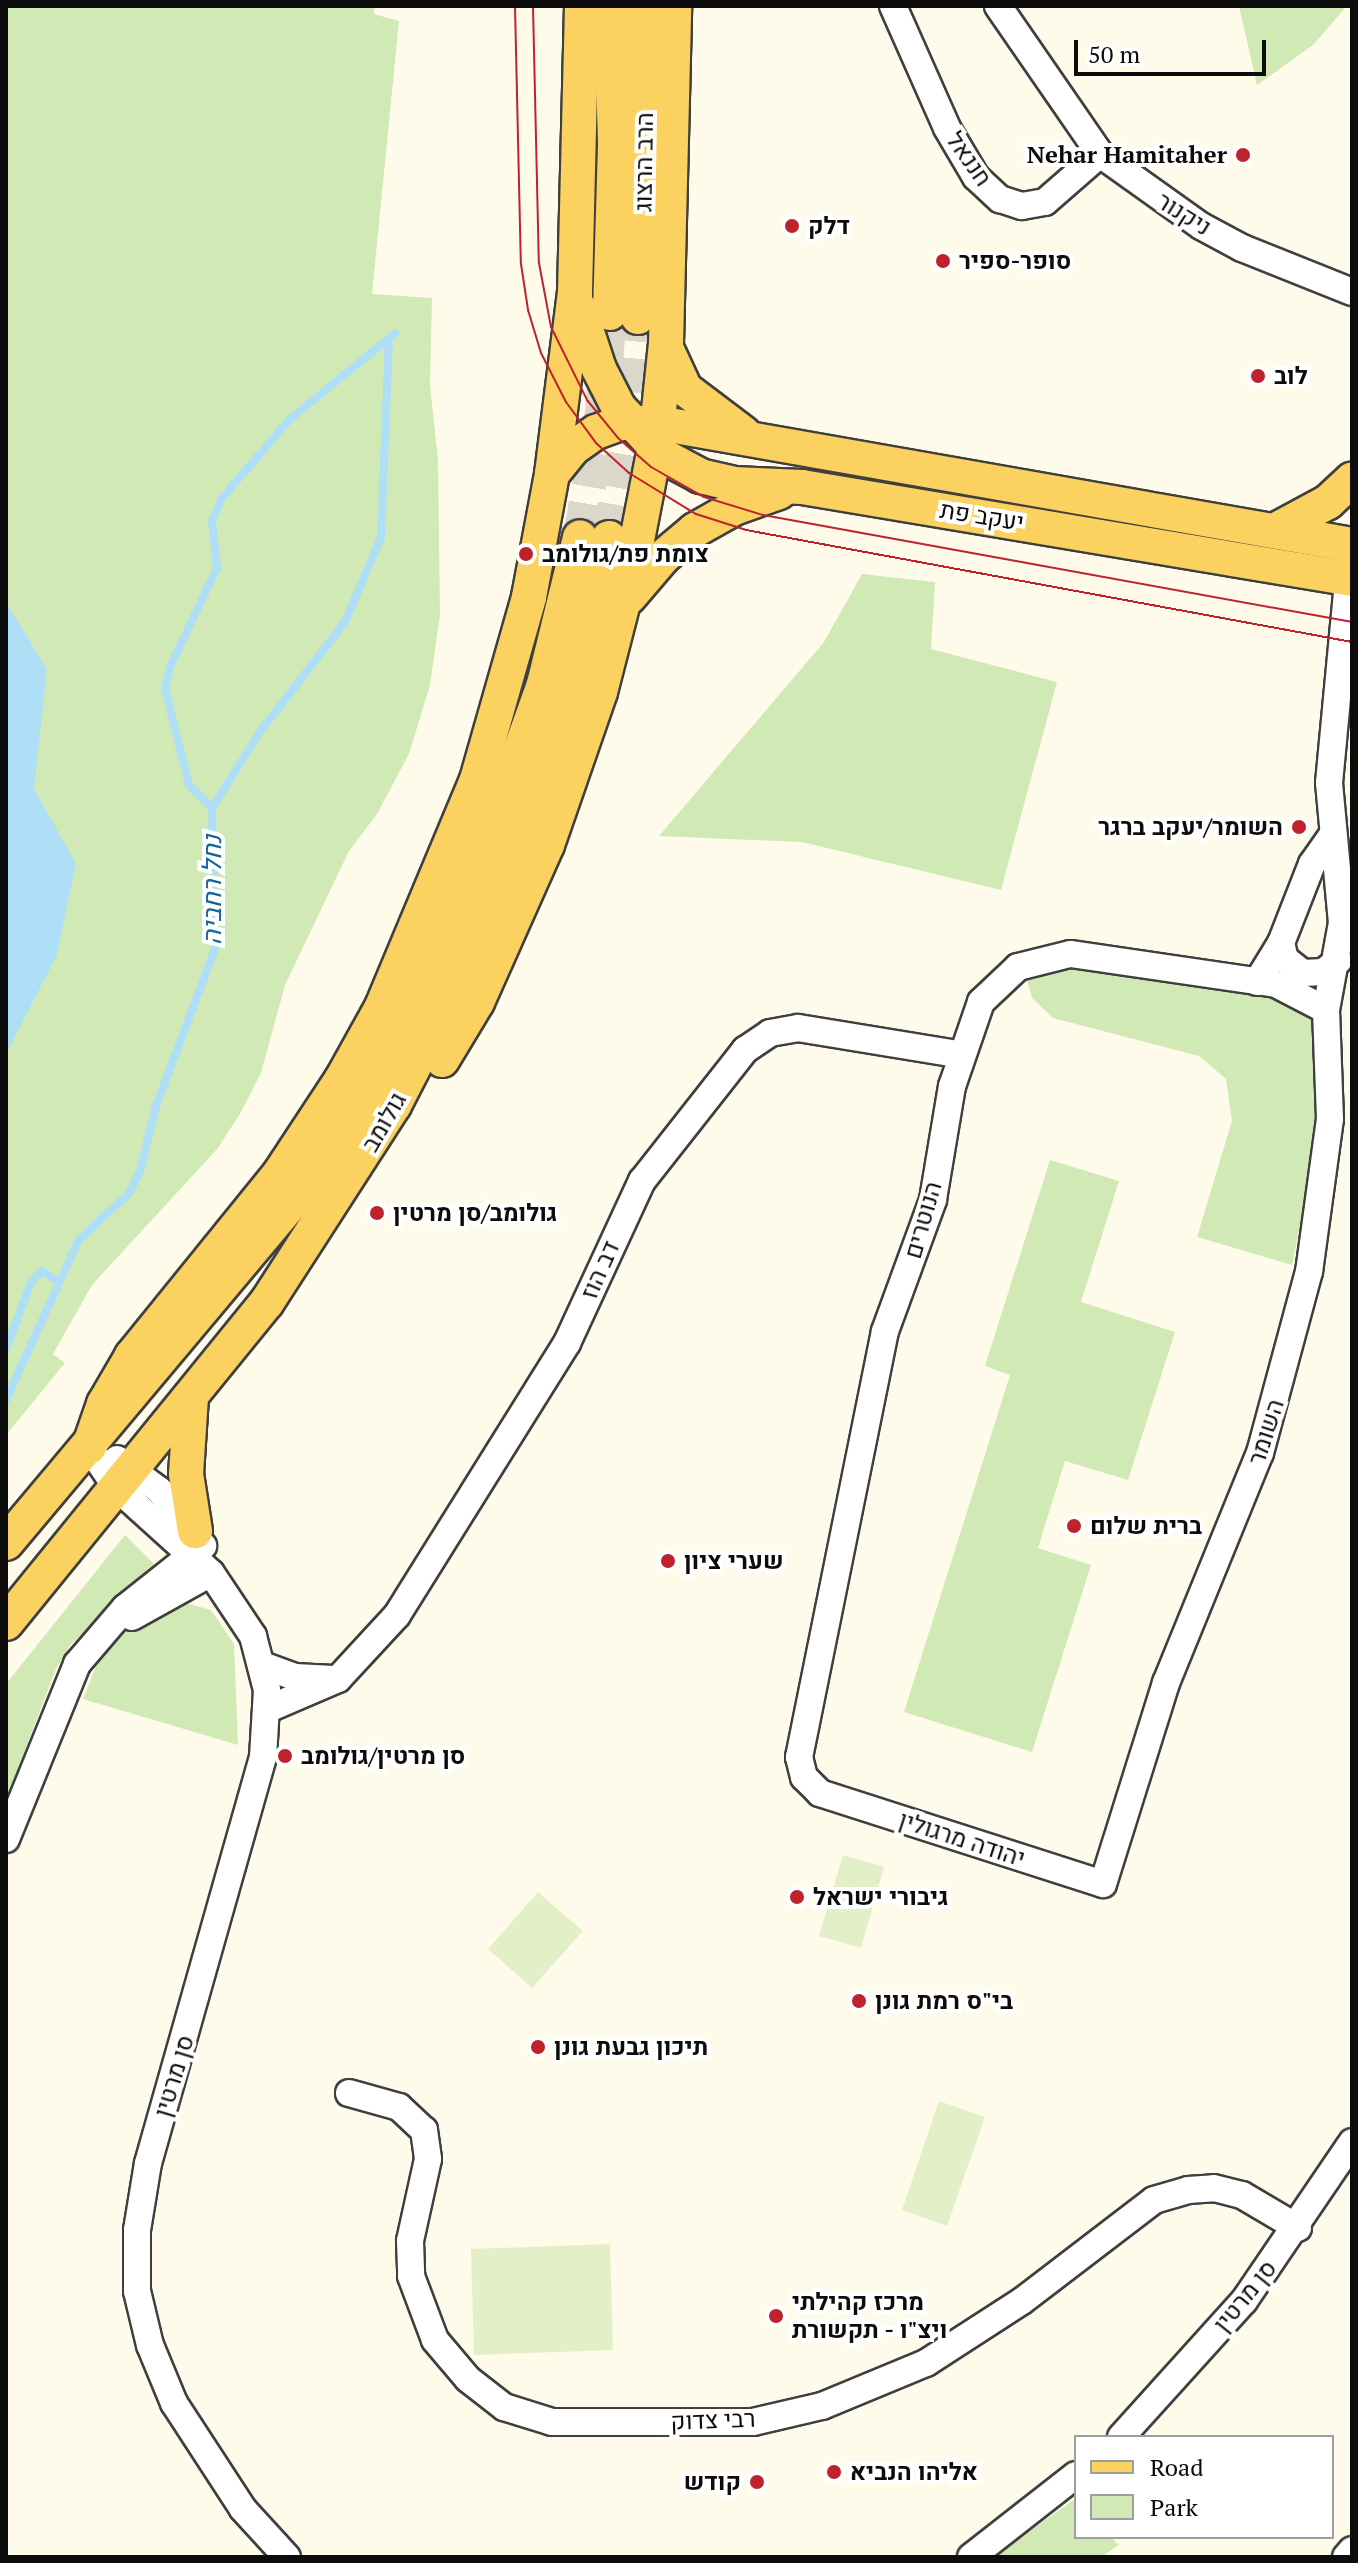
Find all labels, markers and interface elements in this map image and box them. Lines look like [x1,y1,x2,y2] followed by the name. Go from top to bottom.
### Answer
[1078,24,1270,74] scale bar
[1088,38,1140,70] text: 50 m
[629,112,659,212] street label: הרב הרצוג
[940,126,998,192] street label: חננאל
[1027,141,1227,169] place label: Nehar Hamitaher
[1234,146,1252,164] marker: Nehar Hamitaher
[1152,186,1216,242] street label: ניקנור
[808,212,850,240] place label: דלק
[783,217,801,235] marker: דלק
[959,247,1071,275] place label: סופר-ספיר
[934,252,952,270] marker: סופר-ספיר
[1274,362,1308,390] place label: לוב
[1249,367,1267,385] marker: לוב
[938,495,1026,537] street label: יעקב פת
[542,540,709,568] place label: צומת פת/גולומב
[517,545,535,563] marker: צומת פת/גולומב
[1098,813,1283,841] place label: השומר/יעקב ברגר
[1290,818,1308,836] marker: השומר/יעקב ברגר
[196,835,228,945] water label: נחל רחביה
[356,1087,412,1157] street label: גולומב
[898,1178,948,1262] street label: הנוטרים
[393,1199,557,1227] place label: גולומב/סן מרטין
[368,1204,386,1222] marker: גולומב/סן מרטין
[575,1236,625,1304] street label: דב הוז
[1242,1396,1290,1468] street label: השומר
[1090,1512,1202,1540] place label: ברית שלום
[1065,1517,1083,1535] marker: ברית שלום
[684,1547,784,1575] place label: שערי ציון
[659,1552,677,1570] marker: שערי ציון
[301,1742,465,1770] place label: סן מרטין/גולומב
[276,1747,294,1765] marker: סן מרטין/גולומב
[895,1805,1029,1873] street label: יהודה מרגולין
[813,1883,949,1911] place label: גיבורי ישראל
[788,1888,806,1906] marker: גיבורי ישראל
[875,1987,1013,2015] place label: בי"ס רמת גונן
[850,1992,868,2010] marker: בי"ס רמת גונן
[148,2032,200,2120] street label: סן מרטין
[554,2033,708,2061] place label: תיכון גבעת גונן
[529,2038,547,2056] marker: תיכון גבעת גונן
[1207,2254,1283,2338] street label: סן מרטין
[792,2288,949,2344] place label: מרכז קהילתי ויצ"ו - תקשורת
[767,2307,785,2325] marker: מרכז קהילתי ויצ"ו - תקשורת
[670,2404,756,2436] street label: רבי צדוק
[1074,2435,1334,2539] legend
[1150,2451,1204,2483] text: Road
[850,2458,978,2486] place label: אליהו הנביא
[825,2463,843,2481] marker: אליהו הנביא
[684,2468,741,2496] place label: קודש
[748,2473,766,2491] marker: קודש
[1150,2491,1198,2523] text: Park

